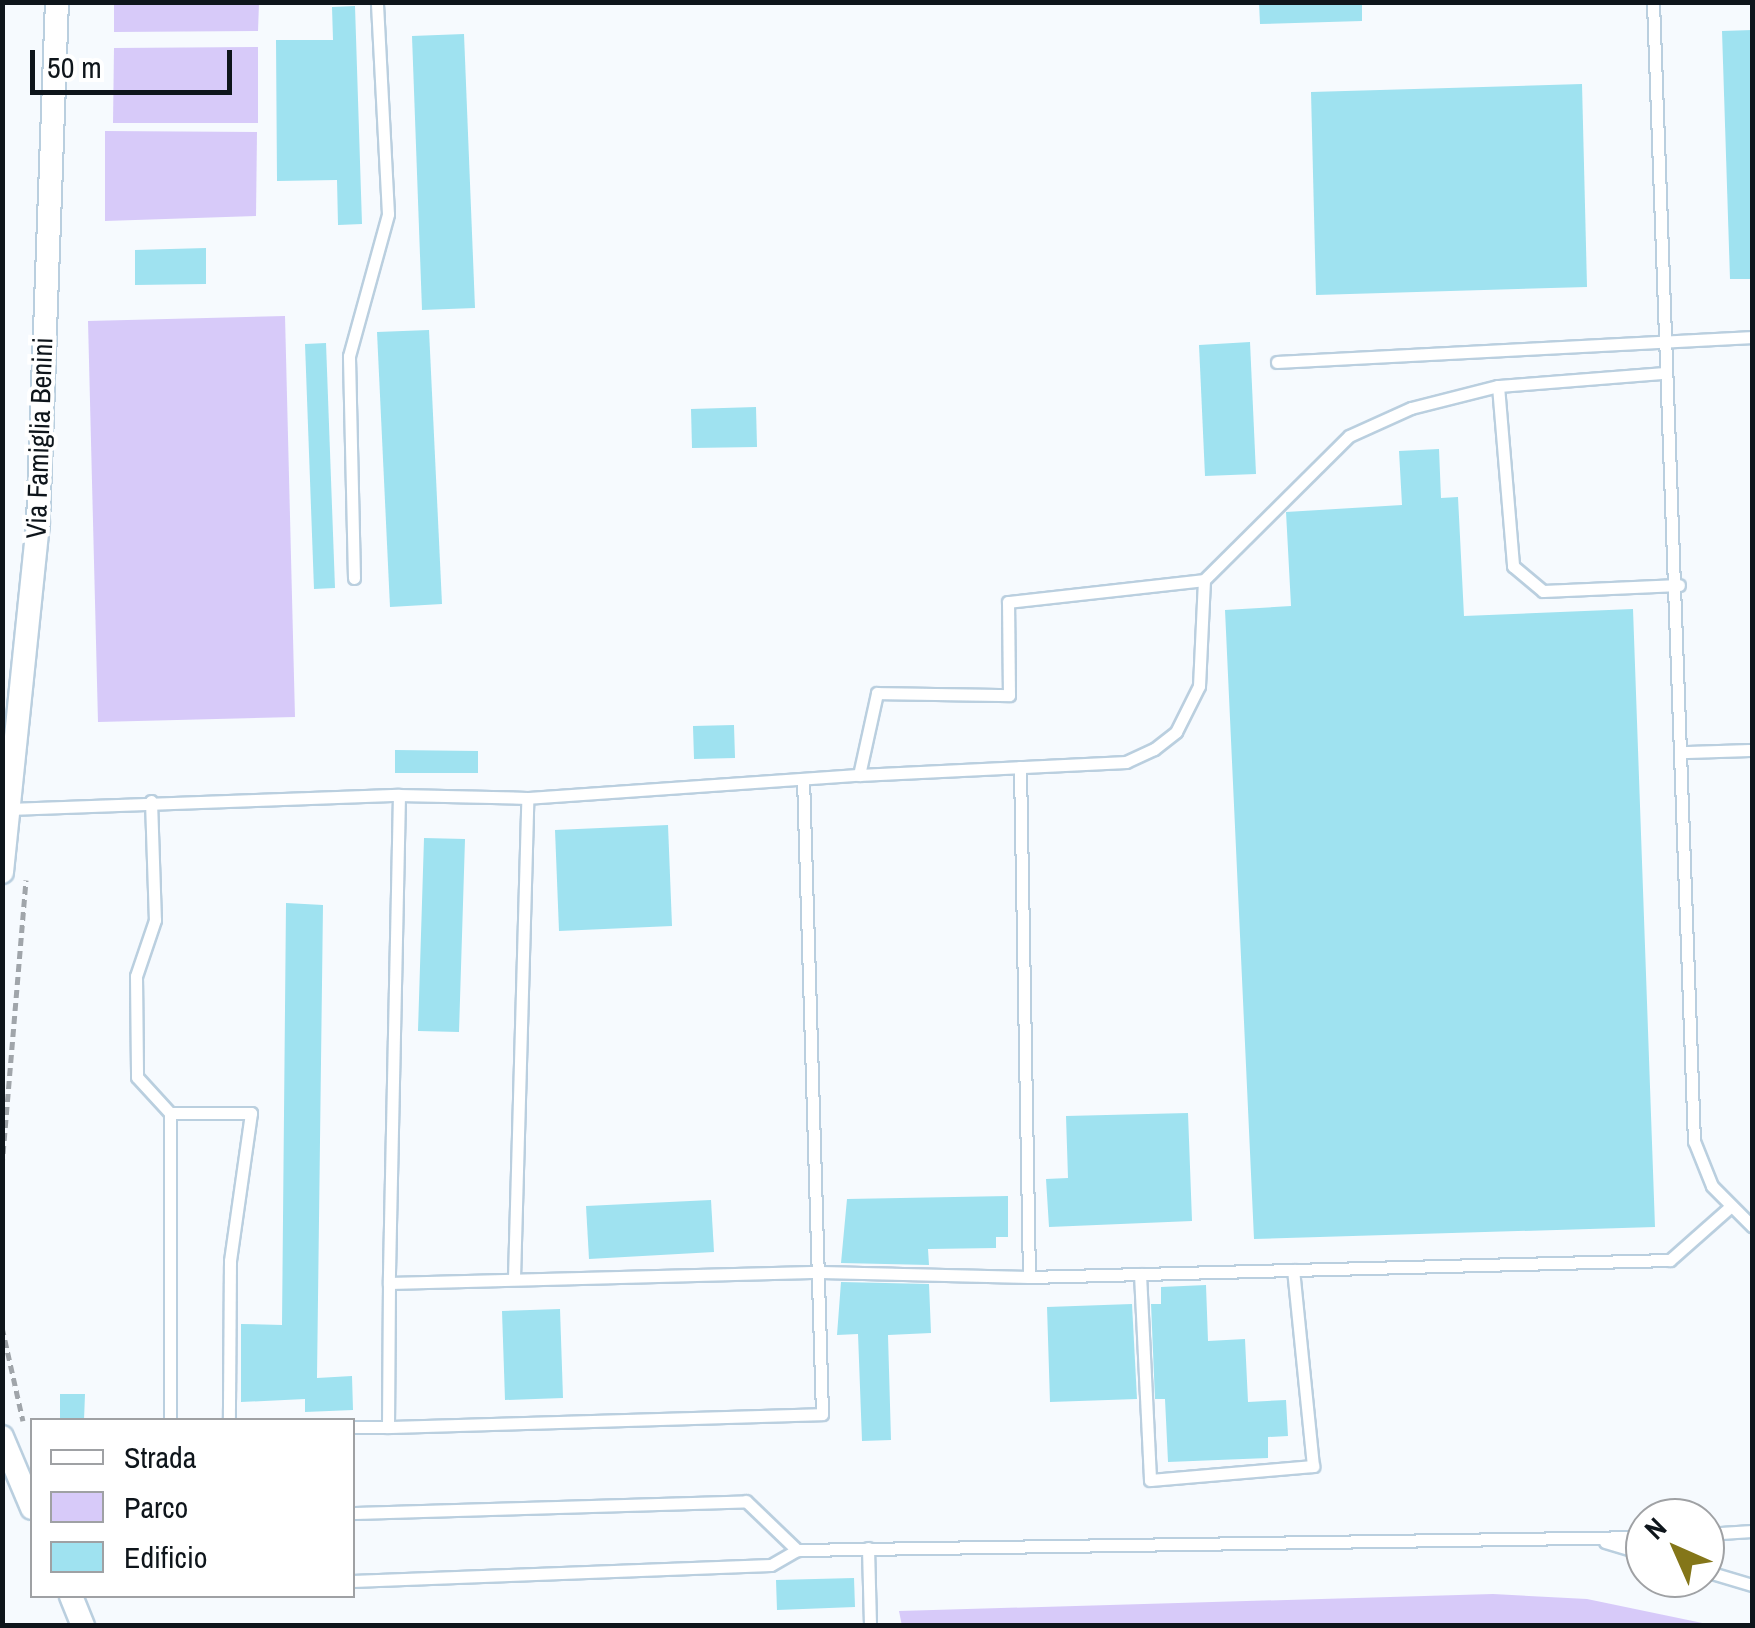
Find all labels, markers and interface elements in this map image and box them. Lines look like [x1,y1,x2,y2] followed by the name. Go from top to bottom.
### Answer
[35,30,238,92] scale bar
[47,47,102,87] text: 50 m
[19,337,59,539] street label: Via Famiglia Benini
[30,1418,355,1598] legend
[124,1437,196,1477] text: Strada
[124,1487,188,1527] text: Parco
[1625,1498,1725,1598] north arrow
[1636,1509,1674,1548] text: N
[124,1537,207,1577] text: Edificio

